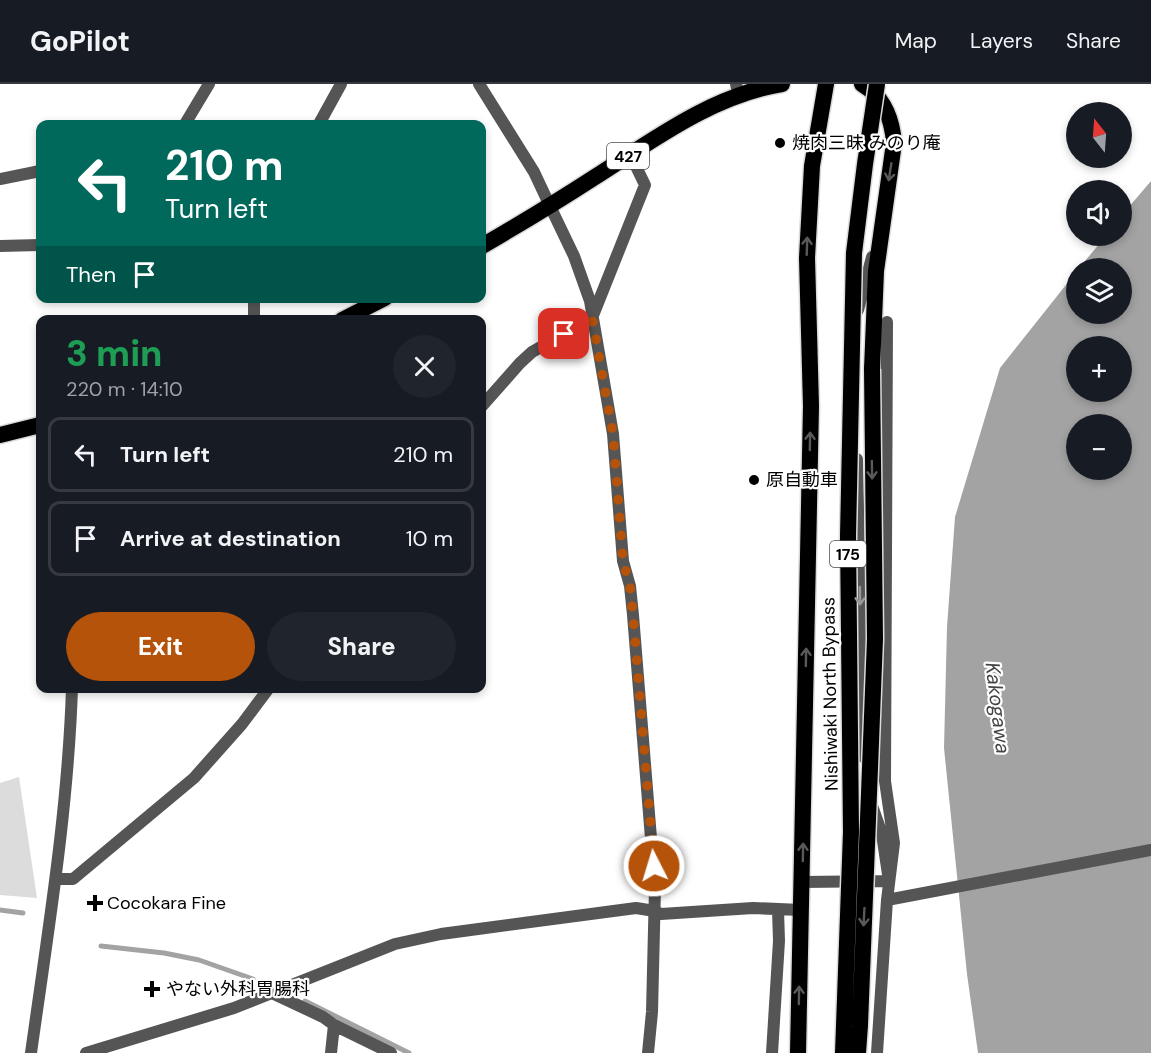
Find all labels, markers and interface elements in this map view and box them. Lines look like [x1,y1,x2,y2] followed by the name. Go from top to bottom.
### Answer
[30,23,130,60] text: GoPilot
[895,27,937,55] text: Map
[970,27,1033,55] text: Layers
[1066,27,1121,55] text: Share
[1066,102,1132,168] north arrow
[1066,102,1132,480] map controls
[792,131,941,155] place label: 焼肉三昧 みのり庵
[773,136,787,150] marker: 焼肉三昧 みのり庵
[165,138,283,193] text: 210 m
[607,143,649,169] road number: 427
[66,144,144,222] icon: left
[885,162,896,182] one-way arrow
[1066,180,1132,246] button: sound
[165,191,268,226] text: Turn left
[802,236,813,256] one-way arrow
[128,258,161,291] icon: arrive
[1066,258,1132,324] button: layers
[66,260,116,289] text: Then
[538,308,589,359] pin
[547,317,580,350] icon: arrive
[66,330,162,377] text: 3 min
[393,335,456,398] button: close
[1066,336,1132,402] button: +
[66,376,183,402] text: 220 m · 14:10
[1066,414,1132,480] button: −
[804,431,816,451] one-way arrow
[69,438,102,471] icon: left
[120,440,210,469] text: Turn left
[393,440,453,469] text: 210 m
[866,459,878,479] one-way arrow
[766,468,838,492] place label: 原自動車
[747,473,761,487] marker: 原自動車
[69,522,102,555] icon: arrive
[120,524,341,553] text: Arrive at destination
[406,524,453,553] text: 10 m
[830,541,866,567] road number: 175
[854,586,866,606] one-way arrow
[816,597,844,791] street label: Nishiwaki North Bypass
[66,612,255,681] button: Exit
[267,612,456,681] button: Share
[801,647,812,667] one-way arrow
[979,661,1017,755] water label: Kakogawa
[622,834,686,898] position arrow
[797,842,809,862] one-way arrow
[107,891,226,915] place label: Cocokara Fine
[88,896,102,910] marker: Cocokara Fine
[859,906,870,926] one-way arrow
[166,977,310,1001] place label: やない外科胃腸科
[143,980,161,998] marker: やない外科胃腸科
[794,985,805,1005] one-way arrow

